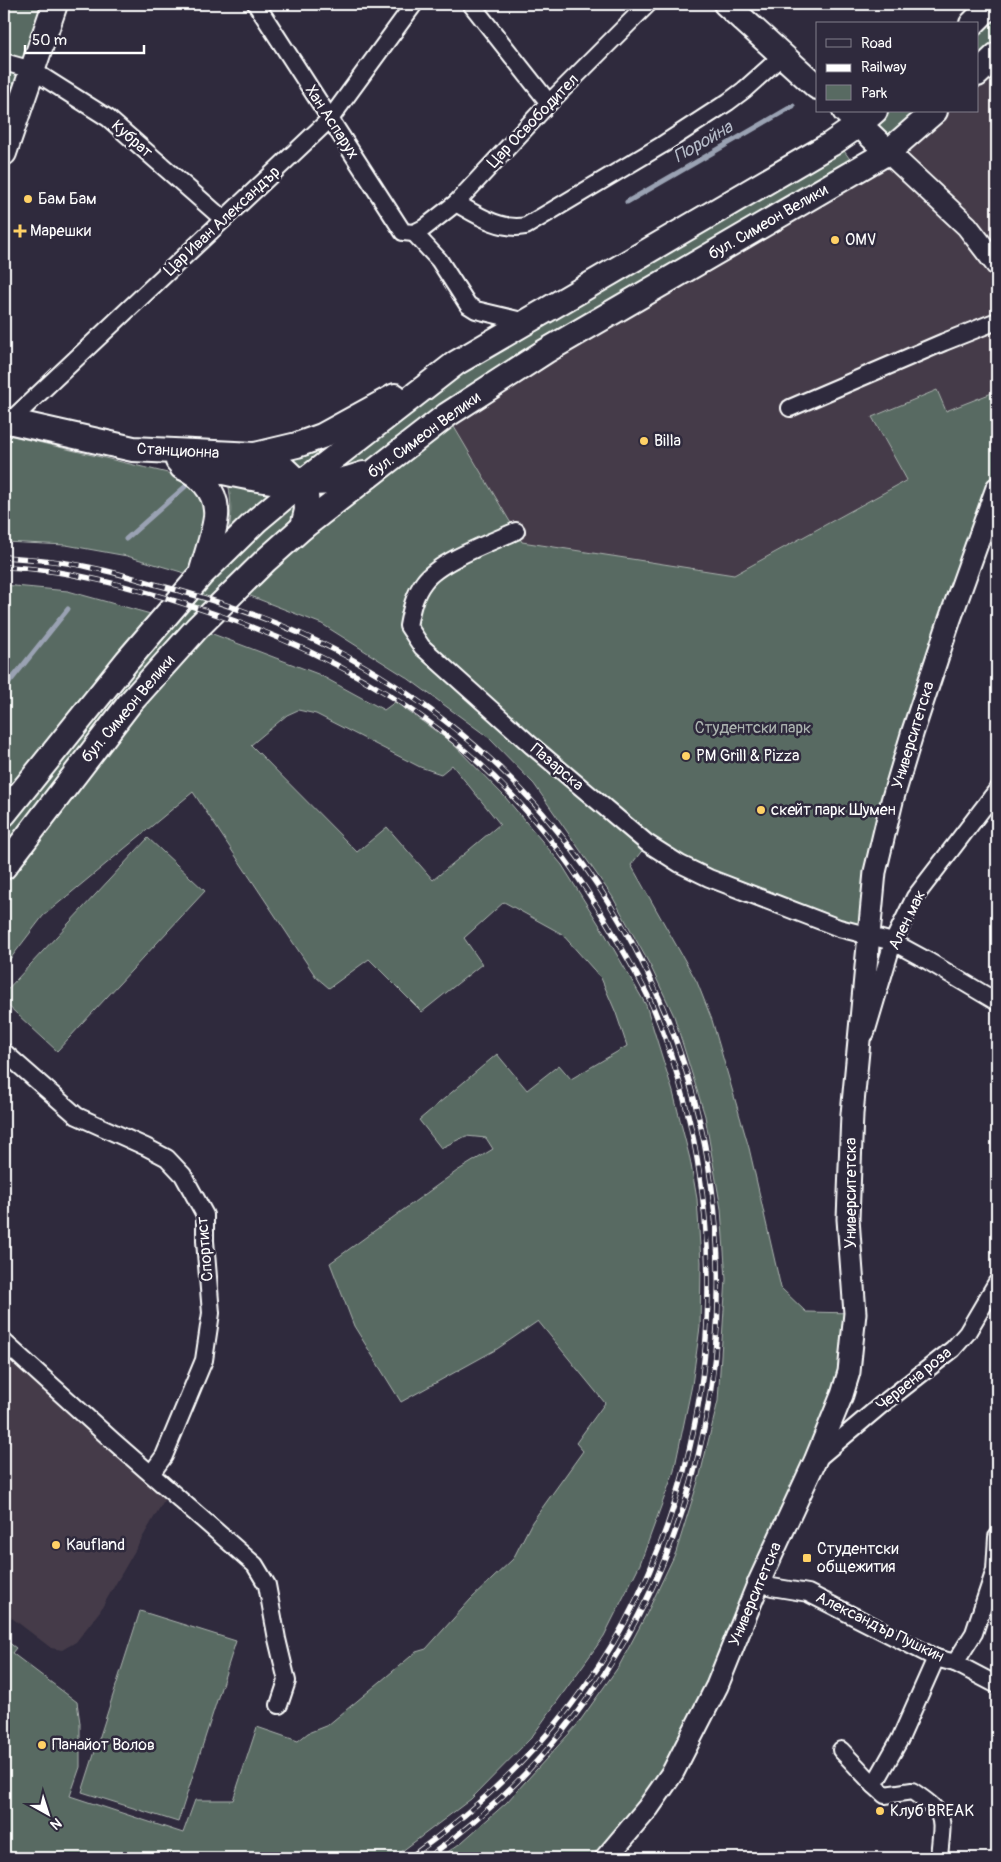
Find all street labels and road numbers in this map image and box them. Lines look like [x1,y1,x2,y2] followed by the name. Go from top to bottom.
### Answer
[483,70,583,172] street label: Цар Освободител
[301,81,363,163] street label: Хан Аспарух
[107,116,157,162] street label: Кубрат
[160,162,284,280] street label: Цар Иван Александър
[705,180,831,264] street label: бул. Симеон Велики
[364,387,484,483] street label: бул. Симеон Велики
[136,439,220,463] street label: Станционна
[77,651,179,767] street label: бул. Симеон Велики
[887,679,939,791] street label: Университетска
[526,739,588,795] street label: Пазарска
[884,887,930,953] street label: Ален мак
[841,1137,861,1249] street label: Университетска
[192,1216,218,1282] street label: Спортист
[872,1343,956,1415] street label: Червена роза
[724,1539,786,1649] street label: Университетска
[813,1587,947,1667] street label: Александър Пушкин

